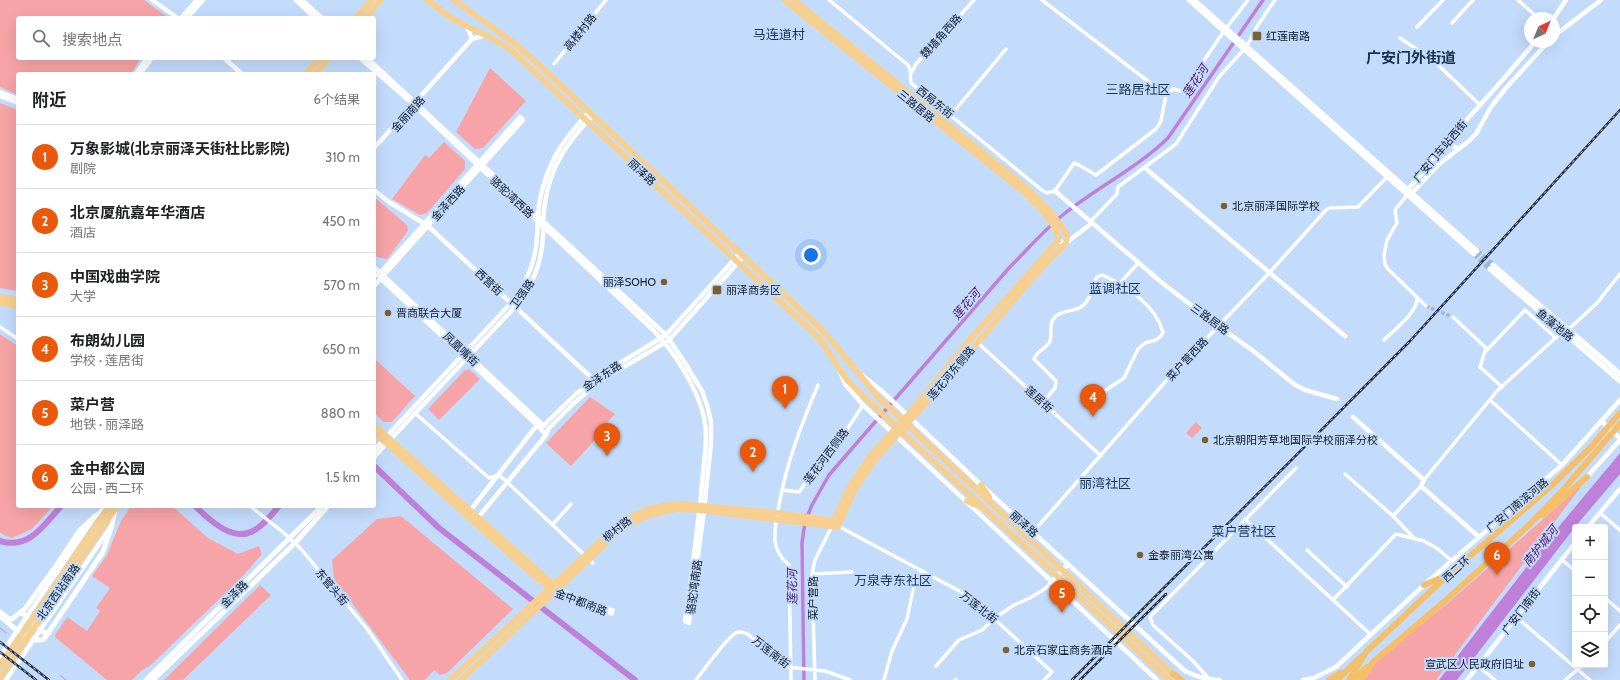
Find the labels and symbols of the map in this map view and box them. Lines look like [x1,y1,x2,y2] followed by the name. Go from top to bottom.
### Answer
[561,10,599,54] street label: 高楼村路
[917,11,965,61] street label: 魏墙角西路
[1524,12,1560,48] north arrow
[753,26,805,42] district label: 马连道村
[1266,29,1310,43] place label: 红莲南路
[1251,30,1263,42] marker: 红莲南路
[1366,49,1456,67] district label: 广安门外街道
[1179,60,1212,100] water label: 莲花河
[1105,81,1171,97] district label: 三路居社区
[913,83,957,121] street label: 西局东街
[894,87,938,125] street label: 三路居路
[388,93,428,135] street label: 金丽南路
[1410,117,1470,185] street label: 广安门车站西街
[625,156,659,188] street label: 丽泽路
[487,173,537,221] street label: 骆驼湾西路
[428,182,468,224] street label: 金泽西路
[1232,199,1320,213] place label: 北京丽泽国际学校
[1219,201,1229,211] marker: 北京丽泽国际学校
[801,245,821,265] your location
[472,266,506,298] street label: 西营街
[603,275,657,289] place label: 丽泽SOHO
[507,276,537,312] street label: 卫强路
[659,277,669,287] marker: 丽泽SOHO
[1089,280,1141,296] district label: 蓝调社区
[726,283,781,297] place label: 丽泽商务区
[711,284,723,296] marker: 丽泽商务区
[949,284,985,323] water label: 莲花河
[1188,300,1232,338] street label: 三路居路
[396,306,462,320] place label: 晋商联合大厦
[1533,306,1577,344] street label: 鱼藻池路
[383,308,393,318] marker: 晋商联合大厦
[440,329,482,369] street label: 凤凰嘴街
[1163,334,1211,384] street label: 菜户营西路
[924,343,978,403] street label: 莲花河东侧路
[580,358,624,394] street label: 金泽东路
[772,376,798,409] pin: 1
[1022,383,1056,415] street label: 莲居街
[1080,384,1106,417] pin: 4
[594,423,620,456] pin: 3
[801,425,851,487] street label: 莲花河西侧路
[1213,433,1378,447] place label: 北京朝阳芳草地国际学校丽泽分校
[1200,435,1210,445] marker: 北京朝阳芳草地国际学校丽泽分校
[740,439,766,472] pin: 2
[1079,475,1131,491] district label: 丽湾社区
[1483,475,1551,535] street label: 广安门南滨河路
[1007,508,1041,540] street label: 丽泽路
[600,513,634,545] street label: 柳村路
[1519,521,1562,569] water label: 南护城河
[1211,523,1277,539] district label: 菜户营社区
[1484,542,1510,575] pin: 6
[1148,548,1214,562] place label: 金泰丽湾公寓
[1135,550,1145,560] marker: 金泰丽湾公寓
[1439,553,1473,585] street label: 西二环
[683,559,705,615] street label: 骆驼湾南路
[33,561,83,623] street label: 北京西站南路
[312,566,352,608] street label: 东管头街
[784,567,800,605] water label: 莲花河
[854,572,932,588] district label: 万泉寺东社区
[806,576,820,620] street label: 菜户营路
[217,577,251,611] street label: 金泽路
[1049,580,1075,613] pin: 5
[1499,585,1543,637] street label: 广安门南街
[553,586,609,618] street label: 金中都南路
[957,588,1001,626] street label: 万莲北街
[749,633,793,671] street label: 万莲南街
[1014,643,1113,657] place label: 北京石家庄商务酒店
[1001,645,1011,655] marker: 北京石家庄商务酒店
[1425,657,1524,671] place label: 宣武区人民政府旧址
[1527,659,1537,669] marker: 宣武区人民政府旧址

